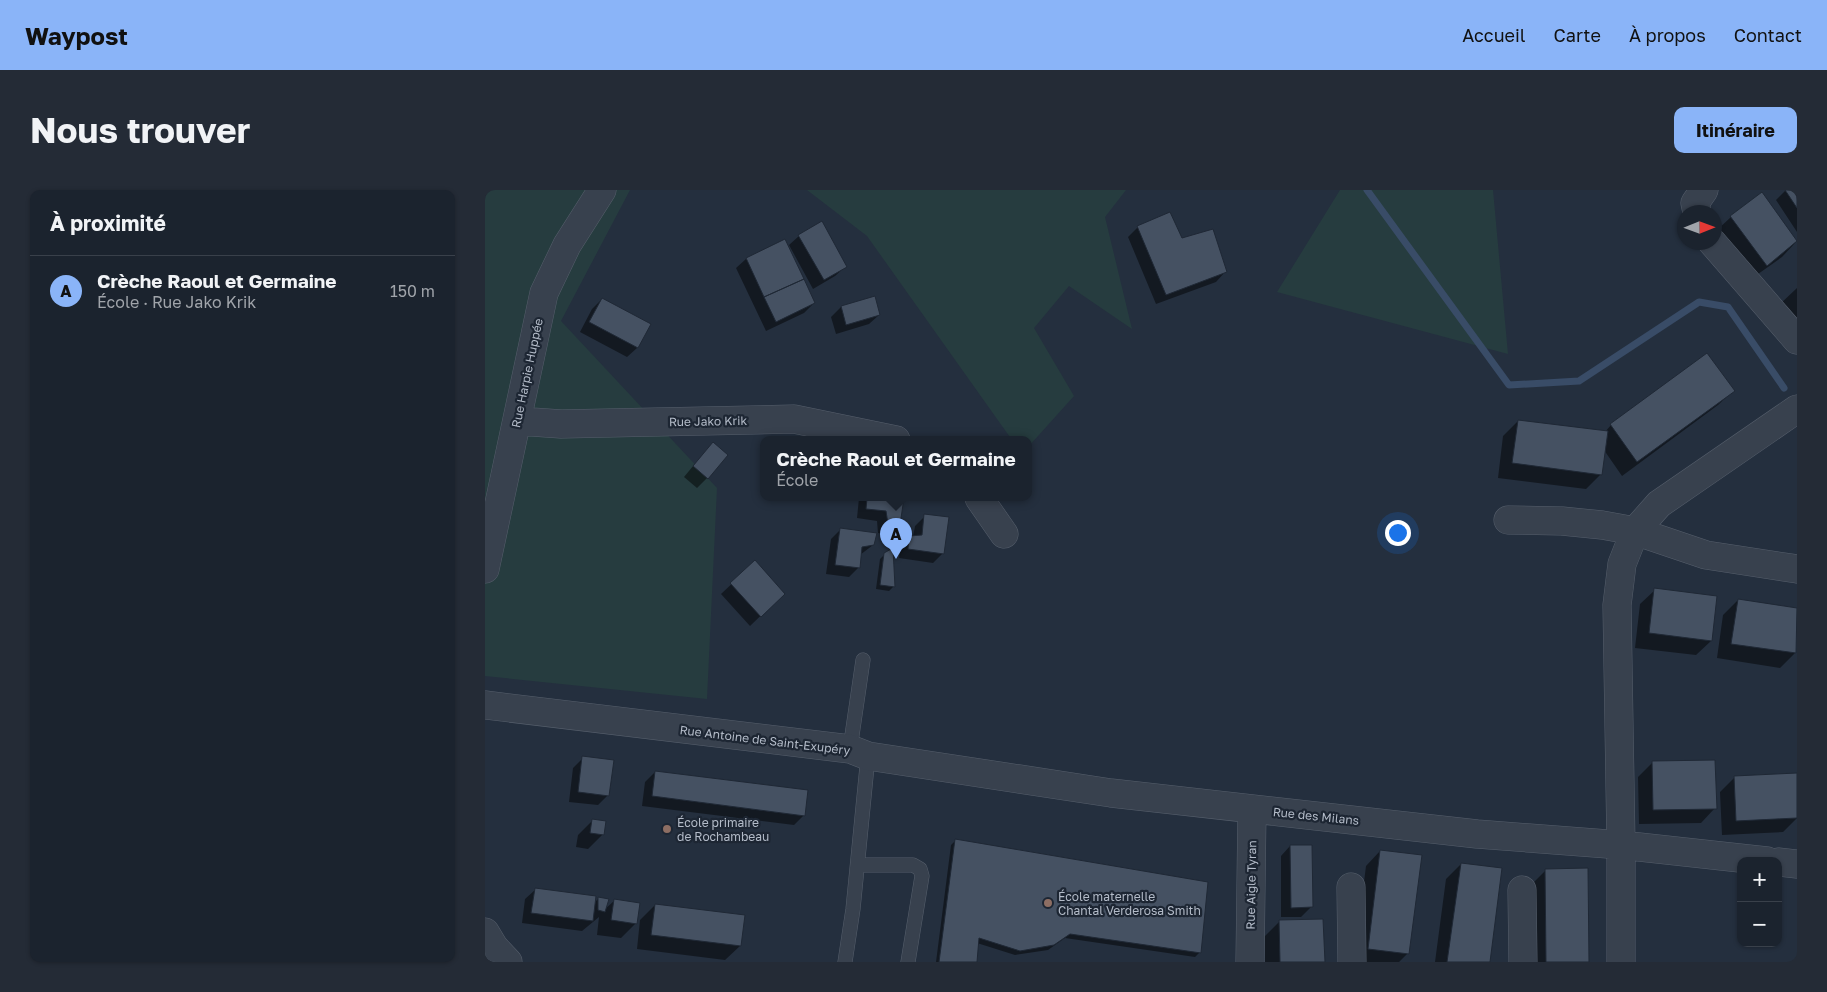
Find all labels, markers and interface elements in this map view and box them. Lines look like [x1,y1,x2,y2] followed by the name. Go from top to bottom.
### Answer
[25,21,128,50] text: Waypost
[1462,24,1526,46] text: Accueil
[1554,24,1601,46] text: Carte
[1629,24,1706,46] text: À propos
[1734,24,1802,46] text: Contact
[1674,107,1797,153] button: Itinéraire
[30,109,250,151] text: Nous trouver
[1677,205,1722,250] north arrow
[50,210,166,236] text: À proximité
[97,269,337,292] text: Crèche Raoul et Germaine
[60,281,72,301] text: A
[390,281,435,301] text: 150 m
[97,292,256,312] text: École · Rue Jako Krik
[508,317,546,429] street label: Rue Harpie Huppée
[669,413,747,429] street label: Rue Jako Krik
[760,436,1032,501] popup
[776,447,1016,470] text: Crèche Raoul et Germaine
[776,470,818,490] text: École
[880,518,912,559] pin: A
[1385,520,1411,546] your location
[679,722,851,758] street label: Rue Antoine de Saint-Exupéry
[1272,804,1360,828] street label: Rue des Milans
[677,815,769,844] place label: École primaire de Rochambeau
[661,823,673,835] marker: École primaire de Rochambeau
[1243,840,1259,930] street label: Rue Aigle Tyran
[1737,857,1782,947] map controls
[1737,857,1782,902] button: +
[1058,889,1201,918] place label: École maternelle Chantal Verderosa Smith
[1042,897,1054,909] marker: École maternelle Chantal Verderosa Smith
[1737,902,1782,947] button: −

